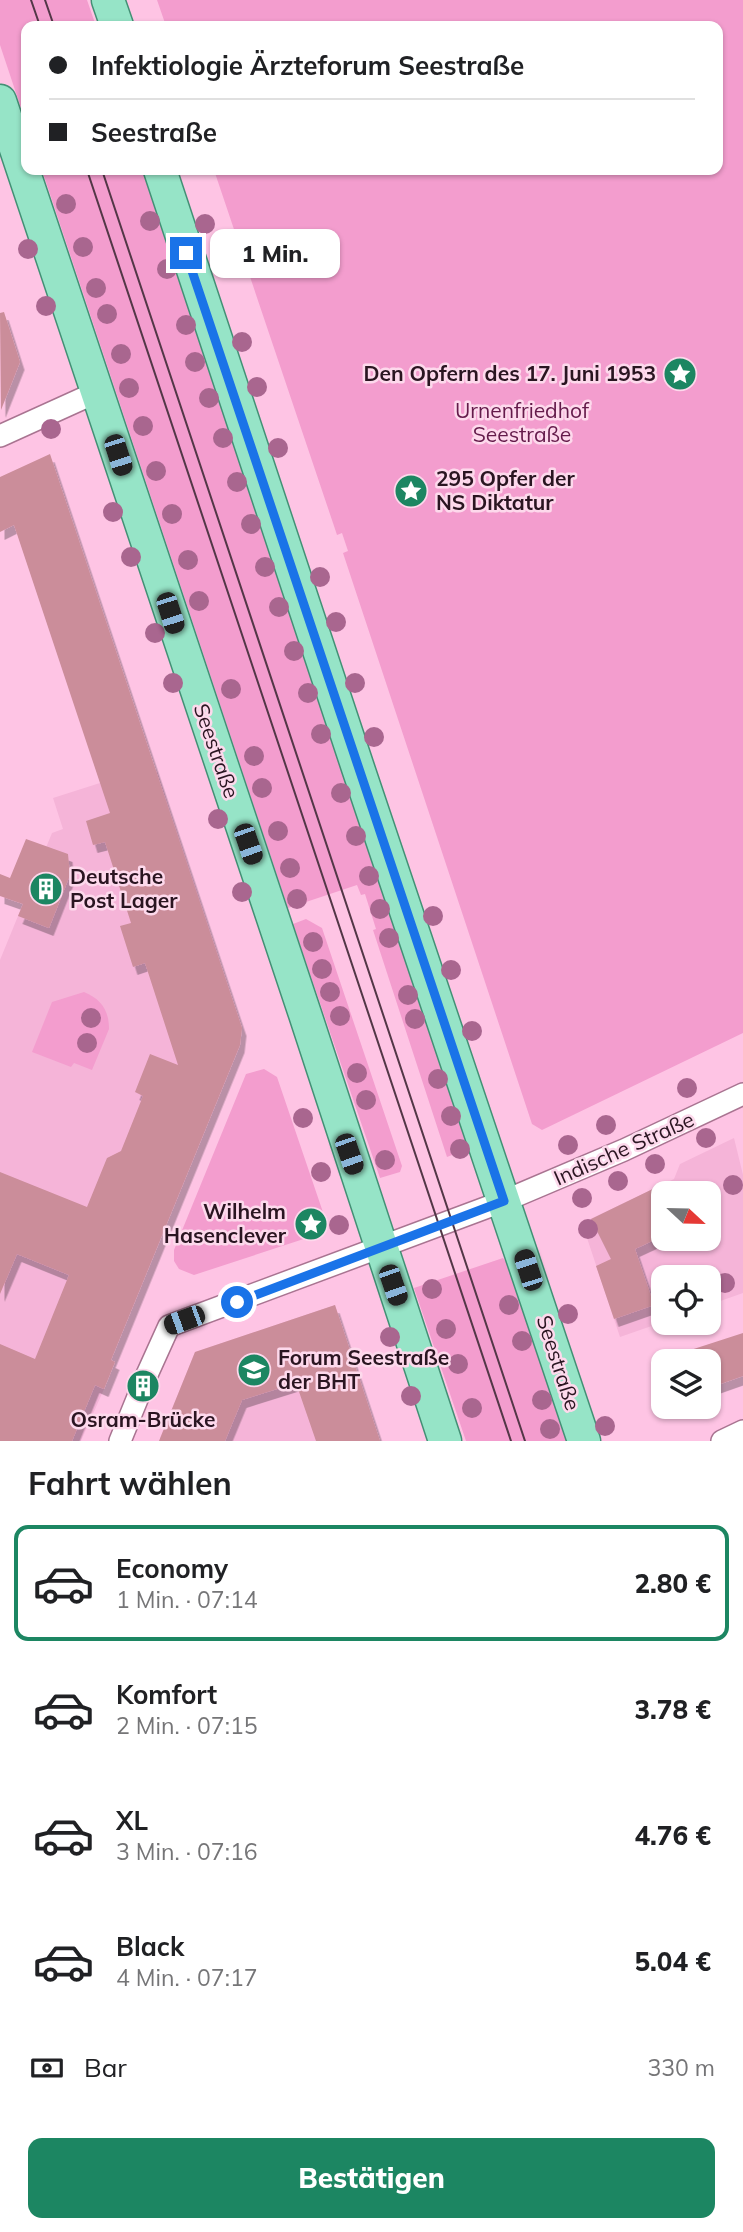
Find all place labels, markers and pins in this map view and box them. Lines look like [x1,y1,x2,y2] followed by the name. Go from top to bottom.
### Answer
[661,355,699,393] place icon: Den Opfern des 17. Juni 1953
[364,360,656,386] place label: Den Opfern des 17. Juni 1953
[436,465,575,515] place label: 295 Opfer der NS Diktatur
[392,472,430,510] place icon: 295 Opfer der NS Diktatur
[70,863,178,913] place label: Deutsche Post Lager
[27,870,65,908] building icon: Deutsche Post Lager
[164,1198,287,1248] place label: Wilhelm Hasenclever
[292,1205,330,1243] place icon: Wilhelm Hasenclever
[278,1344,449,1394] place label: Forum Seestraße der BHT
[235,1351,273,1389] school or university icon: Forum Seestraße der BHT
[124,1367,162,1405] building icon: Osram-Brücke
[70,1406,216,1432] place label: Osram-Brücke

